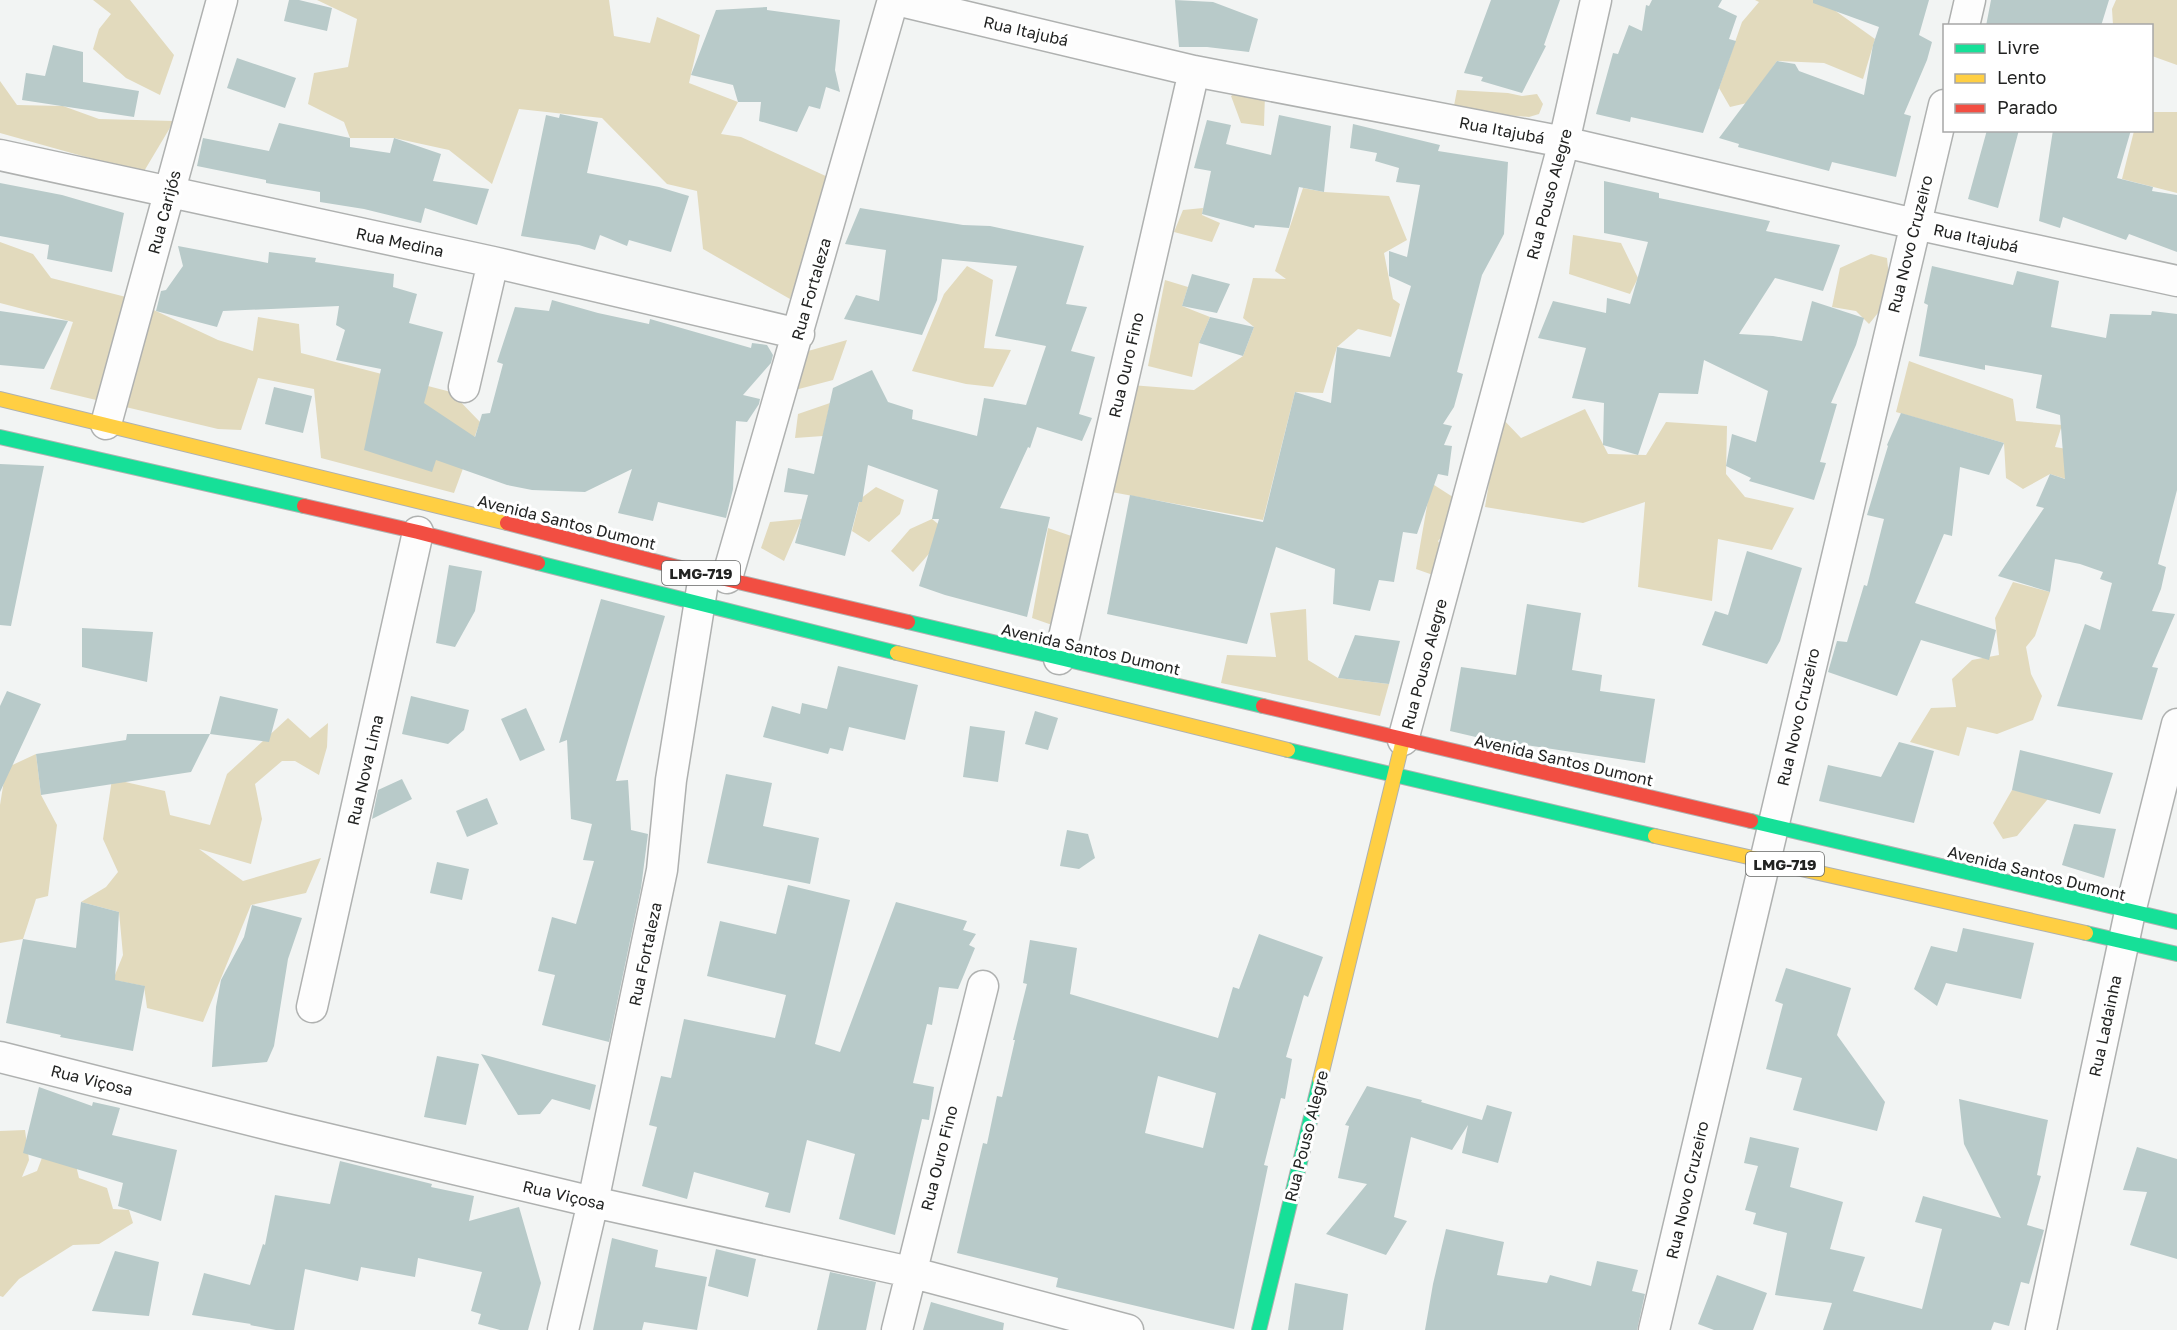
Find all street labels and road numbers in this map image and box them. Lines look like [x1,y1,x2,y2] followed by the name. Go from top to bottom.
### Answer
[982,12,1070,50] street label: Rua Itajubá
[1458,112,1546,148] street label: Rua Itajubá
[1522,126,1576,262] street label: Rua Pouso Alegre
[143,168,185,256] street label: Rua Carijós
[1883,173,1937,315] street label: Rua Novo Cruzeiro
[1932,219,2020,257] street label: Rua Itajubá
[354,223,446,261] street label: Rua Medina
[787,235,835,343] street label: Rua Fortaleza
[1104,310,1148,420] street label: Rua Ouro Fino
[476,490,658,554] street label: Avenida Santos Dumont
[662,561,740,585] road number: LMG-719
[1397,596,1451,732] street label: Rua Pouso Alegre
[1000,619,1182,679] street label: Avenida Santos Dumont
[1772,646,1824,788] street label: Rua Novo Cruzeiro
[343,713,387,827] street label: Rua Nova Lima
[1473,730,1655,790] street label: Avenida Santos Dumont
[1946,841,2128,905] street label: Avenida Santos Dumont
[1746,852,1824,876] road number: LMG-719
[624,900,666,1008] street label: Rua Fortaleza
[2084,973,2126,1079] street label: Rua Ladainha
[49,1060,135,1100] street label: Rua Viçosa
[1280,1068,1332,1204] street label: Rua Pouso Alegre
[916,1103,962,1213] street label: Rua Ouro Fino
[1661,1119,1713,1261] street label: Rua Novo Cruzeiro
[521,1176,607,1214] street label: Rua Viçosa

